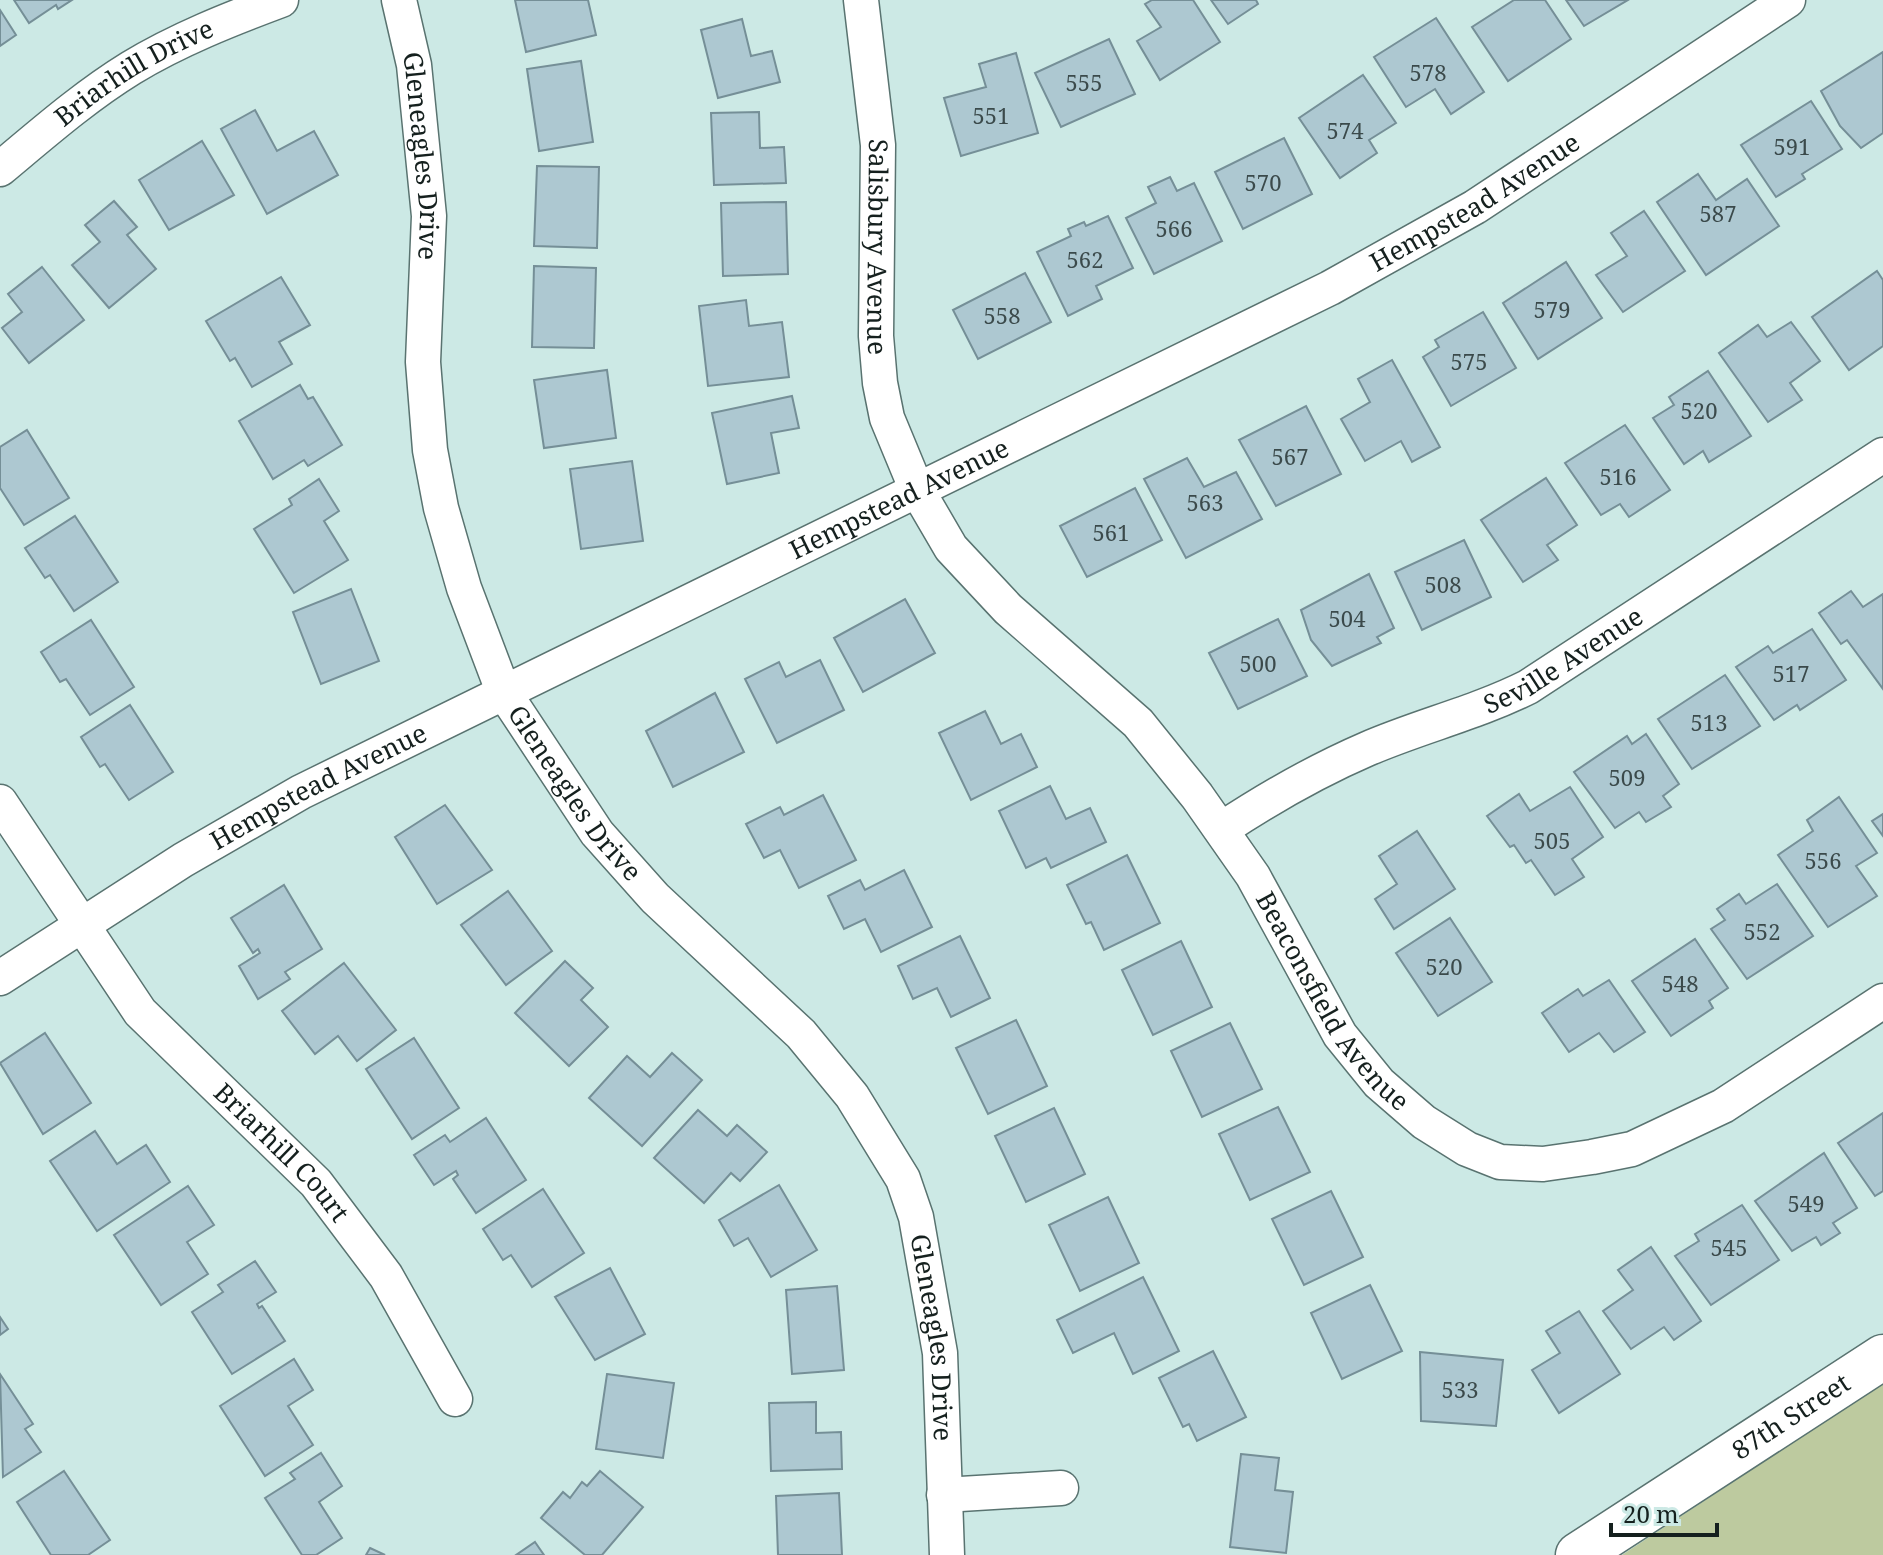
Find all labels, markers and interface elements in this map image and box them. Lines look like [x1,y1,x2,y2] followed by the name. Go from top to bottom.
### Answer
[46,10,219,134] street label: Briarhill Drive
[394,48,448,261] street label: Gleneagles Drive
[1410,57,1446,87] house number: 578
[1066,67,1102,97] house number: 555
[973,100,1009,130] house number: 551
[1327,115,1363,145] house number: 574
[1363,124,1586,279] street label: Hempstead Avenue
[1774,131,1810,161] house number: 591
[859,139,897,356] street label: Salisbury Avenue
[1245,167,1281,197] house number: 570
[1700,198,1736,228] house number: 587
[1156,213,1192,243] house number: 566
[1067,244,1103,274] house number: 562
[1534,294,1570,324] house number: 579
[984,300,1020,330] house number: 558
[1451,346,1487,376] house number: 575
[1681,395,1717,425] house number: 520
[783,429,1015,567] street label: Hempstead Avenue
[1272,441,1308,471] house number: 567
[1600,461,1636,491] house number: 516
[1187,487,1223,517] house number: 563
[1093,517,1129,547] house number: 561
[1425,569,1461,599] house number: 508
[1478,598,1650,722] street label: Seville Avenue
[1329,603,1365,633] house number: 504
[1240,648,1276,678] house number: 500
[1773,658,1809,688] house number: 517
[500,697,650,888] street label: Gleneagles Drive
[1691,707,1727,737] house number: 513
[203,714,433,858] street label: Hempstead Avenue
[1609,762,1645,792] house number: 509
[1534,825,1570,855] house number: 505
[1805,845,1841,875] house number: 556
[1248,885,1417,1118] street label: Beaconsfield Avenue
[1744,916,1780,946] house number: 552
[1426,951,1462,981] house number: 520
[1662,968,1698,998] house number: 548
[206,1074,358,1229] street label: Briarhill Court
[1788,1188,1824,1218] house number: 549
[902,1231,962,1442] street label: Gleneagles Drive
[1711,1232,1747,1262] house number: 545
[1724,1364,1857,1467] street label: 87th Street
[1442,1374,1478,1404] house number: 533
[1611,1487,1717,1537] scale bar
[1623,1497,1679,1530] text: 20 m

